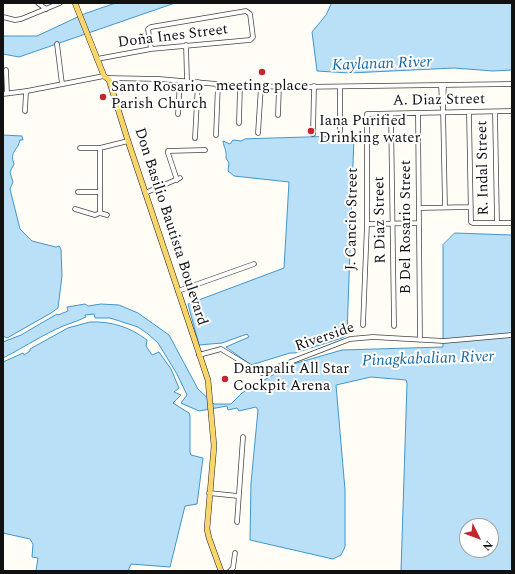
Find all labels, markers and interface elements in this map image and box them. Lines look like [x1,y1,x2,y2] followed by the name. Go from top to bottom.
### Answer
[117,21,229,53] street label: Doña Ines Street
[332,54,432,76] water label: Kaylanan River
[257,67,267,77] marker: meeting place
[216,78,308,96] place label: meeting place
[111,79,207,114] place label: Santo Rosario Parish Church
[393,91,485,111] street label: A. Diaz Street
[98,92,108,102] marker: Santo Rosario Parish Church
[319,113,421,148] place label: Iana Purified Drinking water
[474,120,494,216] street label: R. Indal Street
[129,126,211,328] street label: Don Basilio Bautista Boulevard
[306,126,316,136] marker: Iana Purified Drinking water
[398,160,416,294] street label: B Del Rosario Street
[343,167,363,271] street label: J. Cancio Street
[371,176,391,264] street label: R Diaz Street
[293,319,357,357] street label: Riverside
[361,348,495,372] water label: Pinagkabalian River
[233,361,349,396] place label: Dampalit All Star Cockpit Arena
[220,374,230,384] marker: Dampalit All Star Cockpit Arena
[459,518,499,558] north arrow
[478,537,497,555] text: N

